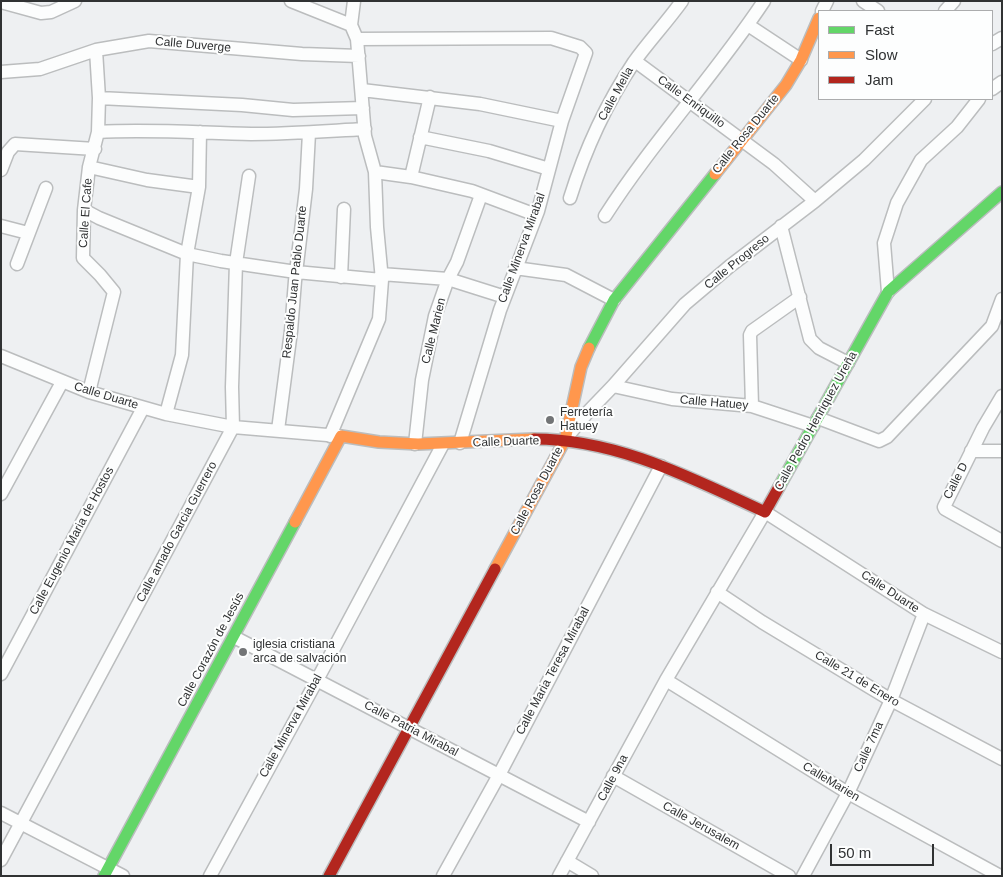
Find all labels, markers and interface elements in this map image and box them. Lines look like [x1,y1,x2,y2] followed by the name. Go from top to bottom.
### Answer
[818,10,993,100] legend
[865,21,894,38] text: Fast
[154,35,232,55] street label: Calle Duverge
[865,46,898,63] text: Slow
[595,65,637,123] street label: Calle Mella
[865,71,893,88] text: Jam
[654,73,728,131] street label: Calle Enriquillo
[710,91,782,177] street label: Calle Rosa Duarte
[76,178,96,248] street label: Calle El Cafe
[495,191,549,305] street label: Calle Minerva Mirabal
[280,205,310,359] street label: Respaldo Juan Pablo Duarte
[702,231,772,293] street label: Calle Progreso
[419,297,449,365] street label: Calle Marien
[772,349,860,493] street label: Calle Pedro Henriquez Ureña
[72,379,140,413] street label: Calle Duarte
[679,393,749,413] street label: Calle Hatuey
[560,406,613,434] place label: Ferretería Hatuey
[544,414,556,426] marker: Ferretería Hatuey
[472,434,540,450] street label: Calle Duarte
[508,444,566,538] street label: Calle Rosa Duarte
[134,459,220,605] street label: Calle amado Garcia Guerrero
[941,460,971,502] street label: Calle D
[27,465,117,617] street label: Calle Eugenio Maria de Hostos
[858,568,922,616] street label: Calle Duarte
[175,590,247,710] street label: Calle Corazón de Jesús
[513,605,593,737] street label: Calle Maria Teresa Mirabal
[253,638,346,666] place label: iglesia cristiana arca de salvación
[237,646,249,658] marker: iglesia cristiana arca de salvación
[812,648,902,710] street label: Calle 21 de Enero
[257,672,325,780] street label: Calle Minerva Mirabal
[361,698,461,760] street label: Calle Patria Mirabal
[851,719,887,775] street label: Calle 7ma
[595,752,631,804] street label: Calle 9na
[800,759,862,805] street label: CalleMarien
[660,799,742,853] street label: Calle Jerusalem
[833,834,937,866] scale bar
[838,844,871,861] text: 50 m

